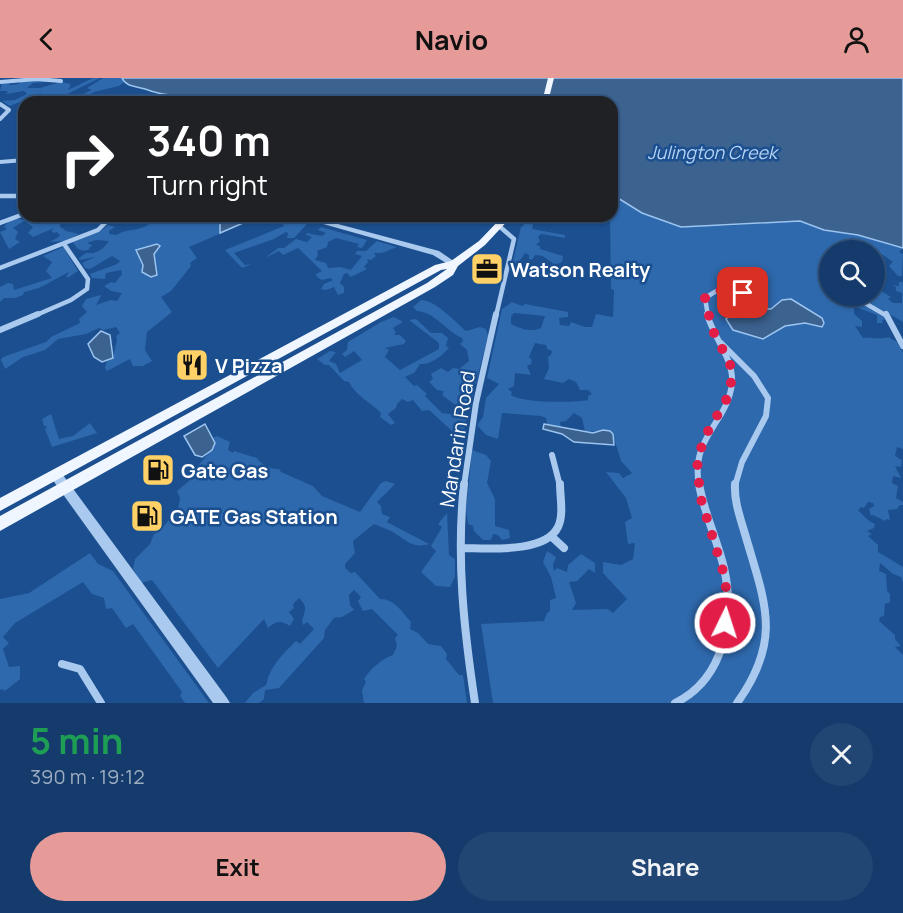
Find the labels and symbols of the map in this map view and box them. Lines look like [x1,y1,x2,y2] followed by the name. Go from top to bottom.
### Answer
[647,140,780,164] water label: Julington Creek
[469,251,505,287] office icon: Watson Realty
[510,256,651,283] place label: Watson Realty
[717,267,768,318] pin
[174,347,210,383] restaurant icon: V Pizza
[215,352,282,379] place label: V Pizza
[433,369,481,509] street label: Mandarin Road
[140,452,176,488] fuel station icon: Gate Gas
[181,457,268,484] place label: Gate Gas
[129,498,165,534] fuel station icon: GATE Gas Station
[170,503,338,530] place label: GATE Gas Station
[693,591,757,655] position arrow

